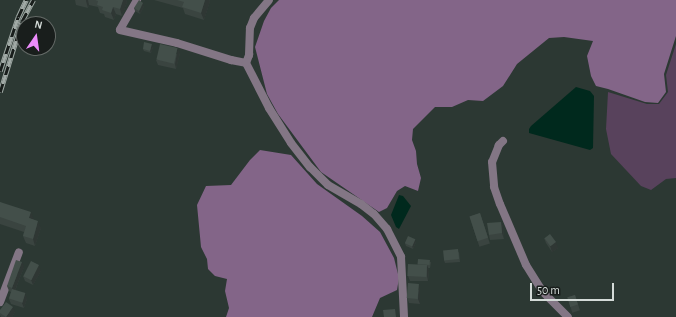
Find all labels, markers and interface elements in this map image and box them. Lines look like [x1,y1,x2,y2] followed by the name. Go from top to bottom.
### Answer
[16,16,56,56] north arrow
[34,19,44,31] text: N
[532,275,616,301] scale bar
[537,284,560,296] text: 50 m

